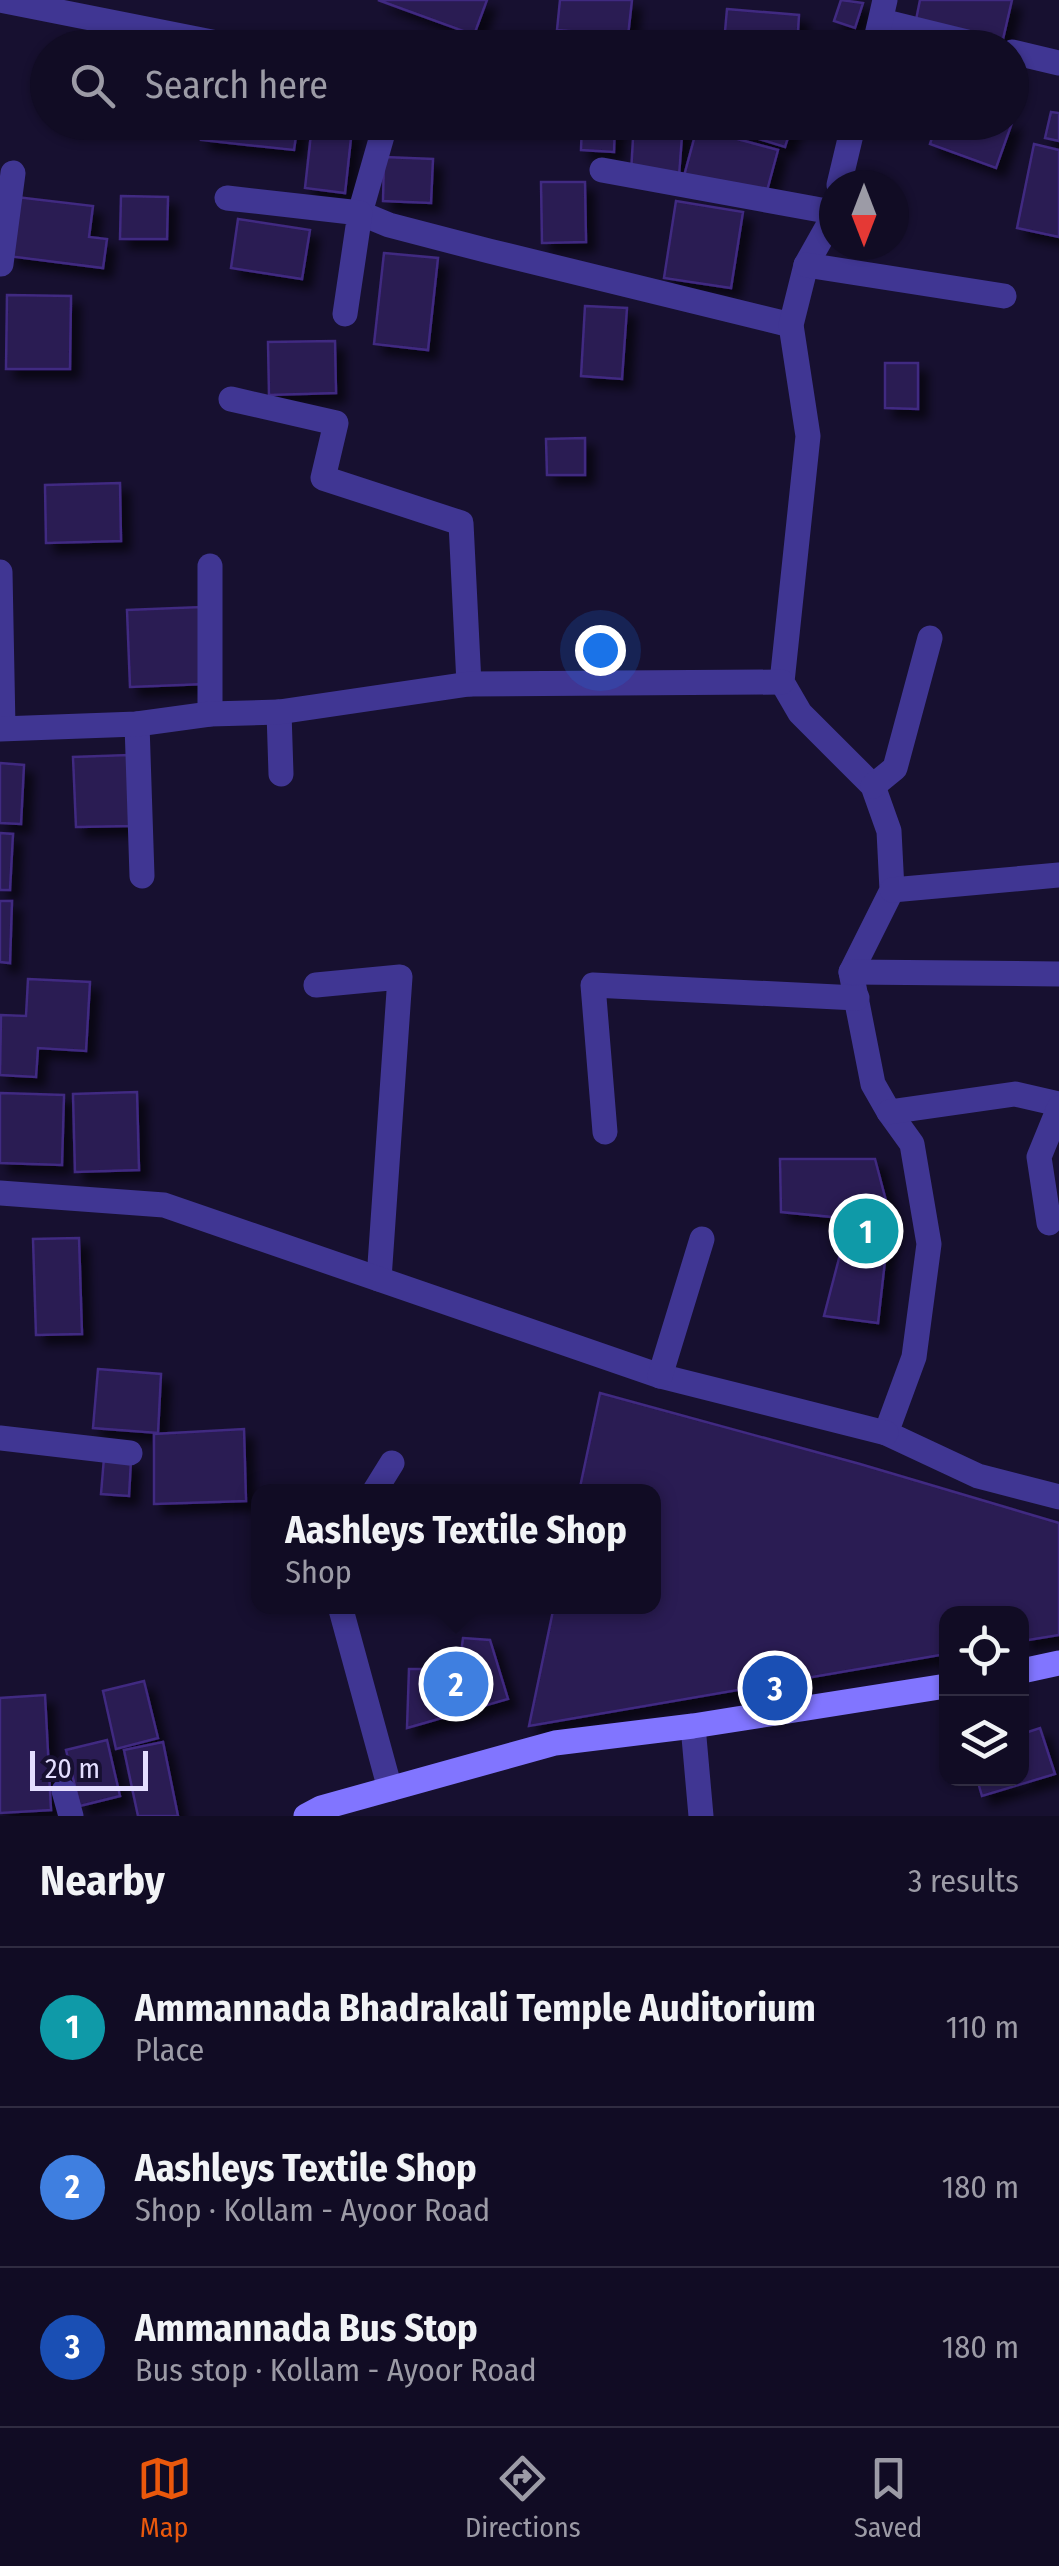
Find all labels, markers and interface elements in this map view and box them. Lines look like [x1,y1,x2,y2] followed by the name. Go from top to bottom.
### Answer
[30,30,1029,140] search box
[65,58,120,113] icon: search
[145,62,328,108] text: Search here
[819,170,909,260] north arrow
[575,625,626,676] your location
[834,1194,898,1268] pin: 1
[251,1484,661,1614] popup
[285,1507,627,1553] text: Aashleys Textile Shop
[285,1553,352,1591] text: Shop
[939,1606,1029,1786] map controls
[939,1606,1029,1696] button: locate
[424,1646,488,1722] pin: 2
[742,1650,808,1726] pin: 3
[939,1696,1029,1786] button: layers
[30,1746,148,1791] scale bar
[45,1752,100,1785] text: 20 m
[40,1856,165,1906] text: Nearby
[908,1862,1019,1900] text: 3 results
[135,1985,816,2031] text: Ammannada Bhadrakali Temple Auditorium
[66,2008,79,2046] text: 1
[946,2008,1019,2046] text: 110 m
[135,2031,204,2069] text: Place
[135,2145,477,2191] text: Aashleys Textile Shop
[65,2168,80,2206] text: 2
[942,2168,1019,2206] text: 180 m
[135,2191,490,2229] text: Shop · Kollam - Ayoor Road
[135,2305,478,2351] text: Ammannada Bus Stop
[65,2328,80,2366] text: 3
[942,2328,1019,2366] text: 180 m
[135,2351,537,2389] text: Bus stop · Kollam - Ayoor Road
[137,2451,192,2544] tab: Map
[465,2451,581,2544] tab: Directions
[854,2451,922,2544] tab: Saved

